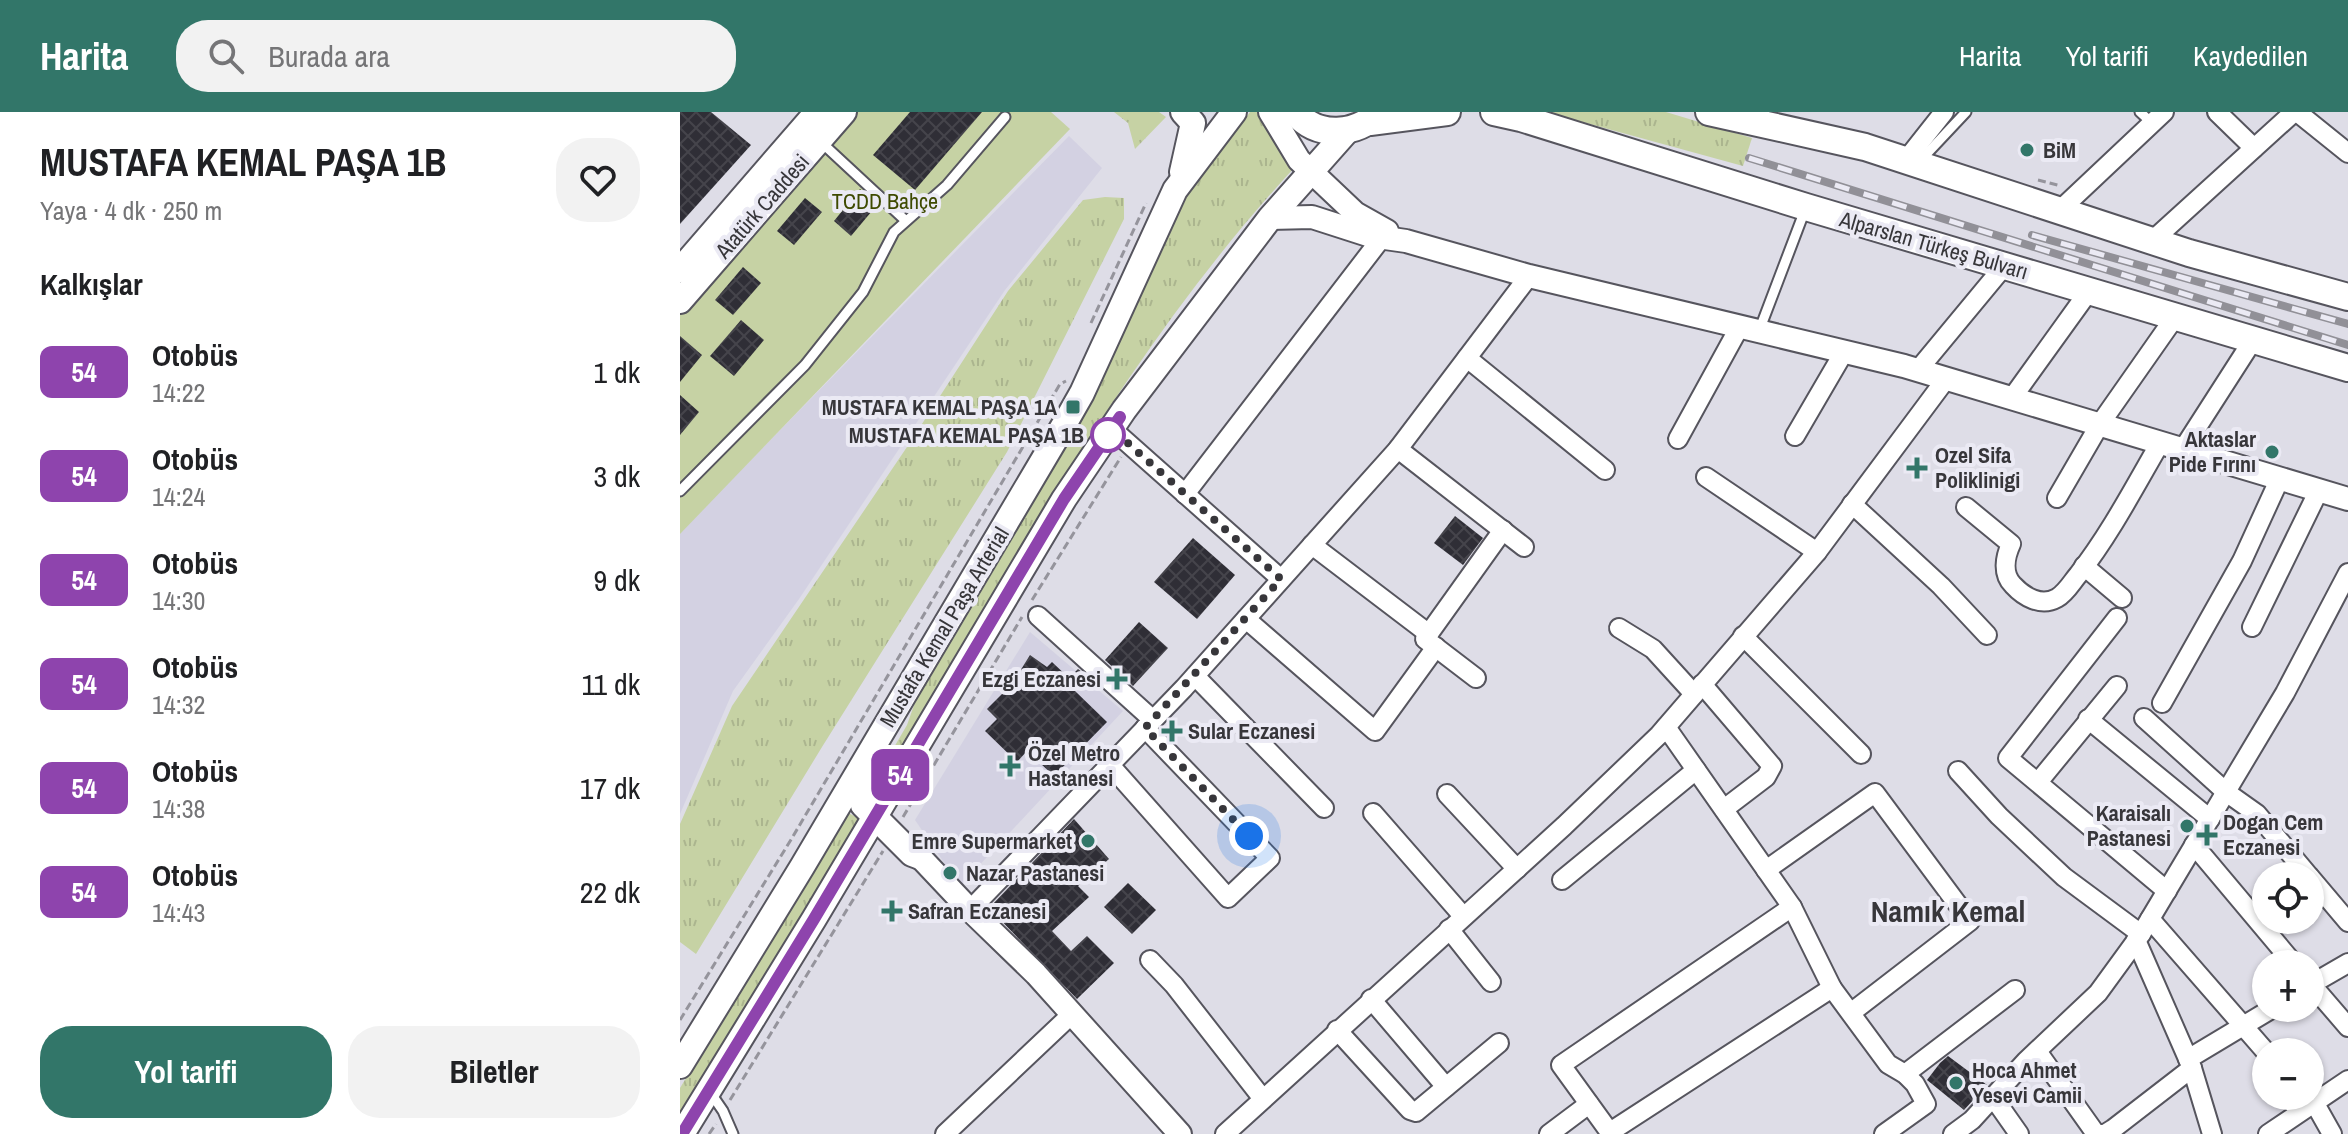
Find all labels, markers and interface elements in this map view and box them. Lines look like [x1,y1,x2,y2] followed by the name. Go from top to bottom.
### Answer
[176,20,736,92] search box
[40,31,128,82] text: Harita
[204,34,248,78] icon: search
[268,36,390,76] text: Burada ara
[1959,37,2021,75] text: Harita
[2065,37,2149,75] text: Yol tarifi
[2193,37,2308,75] text: Kaydedilen
[2043,135,2076,165] place label: BiM
[40,137,446,188] text: MUSTAFA KEMAL PAŞA 1B
[556,138,640,222] button: heart
[2018,141,2036,159] marker: BiM
[708,147,816,265] street label: Atatürk Caddesi
[832,186,938,216] park label: TCDD Bahçe
[40,193,222,228] text: Yaya · 4 dk · 250 m
[1835,203,2032,286] street label: Alparslan Türkeş Bulvarı
[40,264,143,304] text: Kalkışlar
[152,335,238,375] text: Otobüs
[594,352,640,392] text: 1 dk
[71,353,97,391] text: 54
[152,375,205,410] text: 14:22
[822,392,1057,422] place label: MUSTAFA KEMAL PAŞA 1A
[1064,398,1082,416] marker: MUSTAFA KEMAL PAŞA 1A
[1091,418,1125,452] marker: MUSTAFA KEMAL PAŞA 1B
[849,420,1084,450] place label: MUSTAFA KEMAL PAŞA 1B
[2169,424,2256,479] place label: Aktaslar Pide Fırını
[152,439,238,479] text: Otobüs
[1935,440,2020,495] place label: Ozel Sifa Poliklinigi
[2263,443,2281,461] marker: Aktaslar Pide Fırını
[594,456,640,496] text: 3 dk
[71,457,97,495] text: 54
[1906,457,1928,479] marker: Ozel Sifa Poliklinigi
[152,479,205,514] text: 14:24
[872,521,1016,733] street label: Mustafa Kemal Paşa Arterial
[152,543,238,583] text: Otobüs
[594,560,640,600] text: 9 dk
[71,561,97,599] text: 54
[152,583,205,618] text: 14:30
[152,647,238,687] text: Otobüs
[582,664,640,704] text: 11 dk
[982,664,1101,694] place label: Ezgi Eczanesi
[71,665,97,703] text: 54
[1108,670,1126,688] marker: Ezgi Eczanesi
[152,687,205,722] text: 14:32
[1188,716,1315,746] place label: Sular Eczanesi
[1163,722,1181,740] marker: Sular Eczanesi
[1028,738,1120,793] place label: Özel Metro Hastanesi
[864,749,936,801] line badge: 54
[152,751,238,791] text: Otobüs
[999,755,1021,777] marker: Özel Metro Hastanesi
[887,756,913,794] text: 54
[580,768,640,808] text: 17 dk
[71,769,97,807] text: 54
[152,791,205,826] text: 14:38
[2087,798,2171,853] place label: Karaisalı Pastanesi
[2223,807,2323,862] place label: Dogan Cem Eczanesi
[1229,816,1269,856] your location
[2178,817,2196,835] marker: Karaisalı Pastanesi
[912,826,1072,856] place label: Emre Supermarket
[2198,826,2216,844] marker: Dogan Cem Eczanesi
[1079,832,1097,850] marker: Emre Supermarket
[152,855,238,895] text: Otobüs
[966,858,1104,888] place label: Nazar Pastanesi
[2252,862,2324,1110] map controls
[2252,862,2324,934] button: locate
[941,864,959,882] marker: Nazar Pastanesi
[580,872,640,912] text: 22 dk
[71,873,97,911] text: 54
[1871,891,2025,931] district label: Namık Kemal
[152,895,205,930] text: 14:43
[908,896,1046,926] place label: Safran Eczanesi
[883,902,901,920] marker: Safran Eczanesi
[2252,950,2324,1022] button: +
[40,1026,332,1118] button: Yol tarifi
[348,1026,640,1118] button: Biletler
[2252,1038,2324,1110] button: −
[1972,1055,2082,1110] place label: Hoca Ahmet Yesevi Camii
[1947,1074,1965,1092] marker: Hoca Ahmet Yesevi Camii

